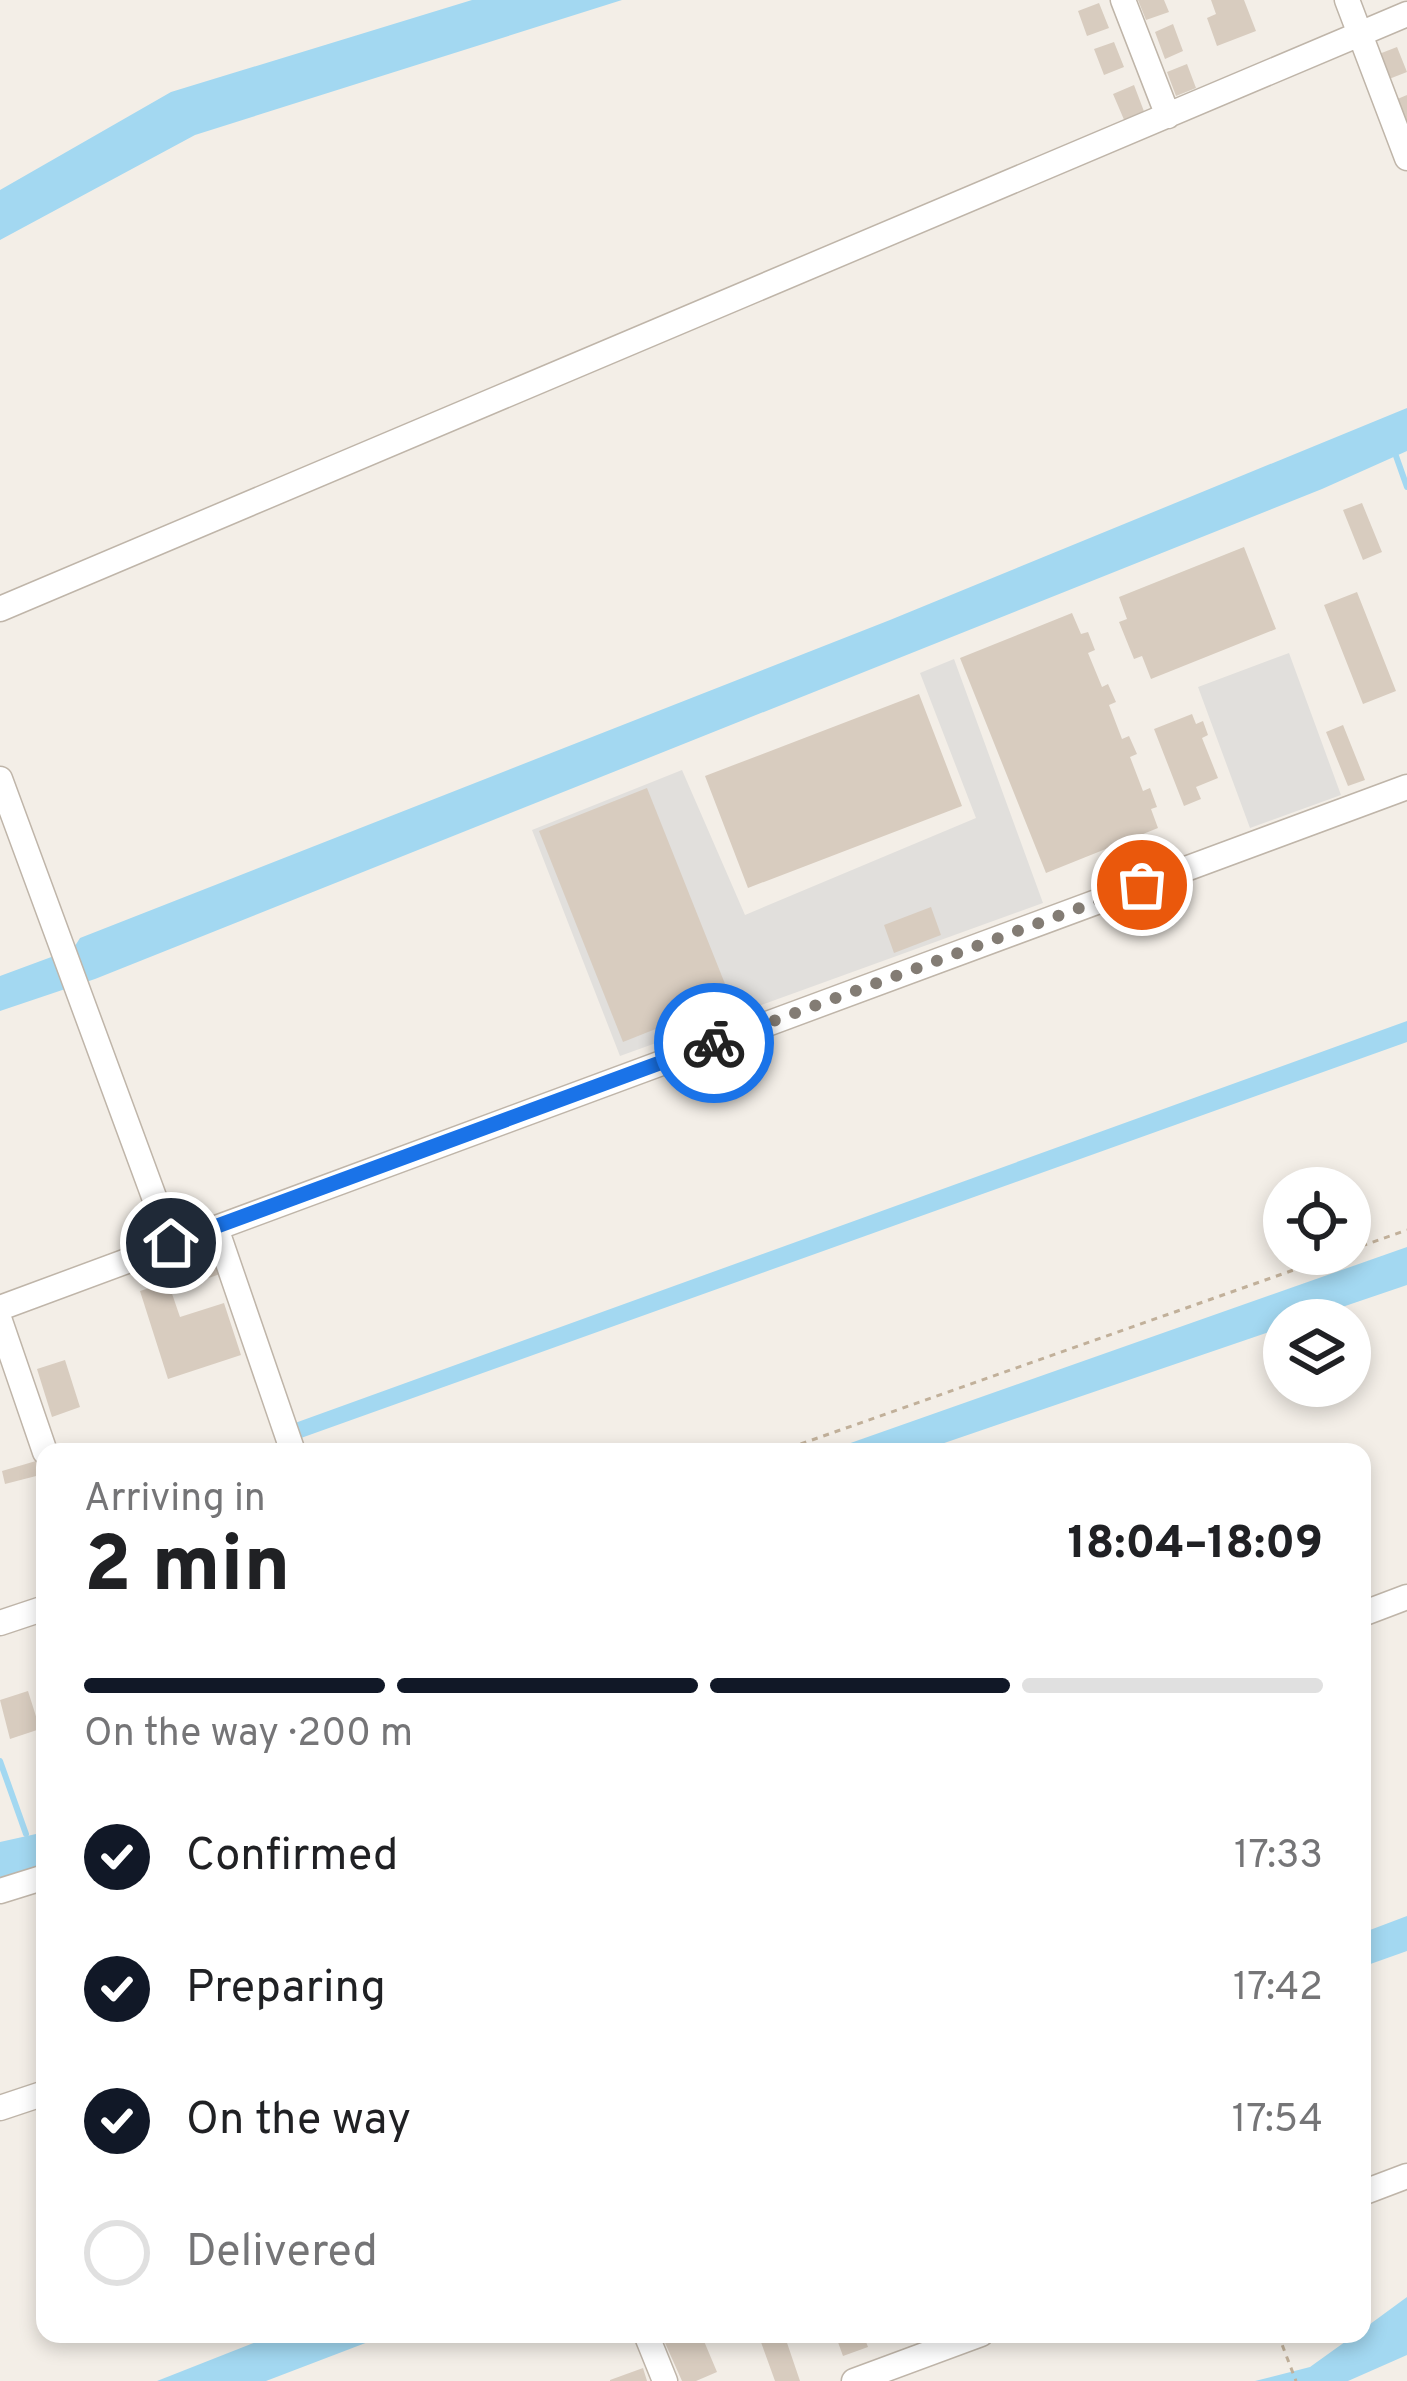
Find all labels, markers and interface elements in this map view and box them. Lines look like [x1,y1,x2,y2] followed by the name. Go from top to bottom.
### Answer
[1091,834,1193,936] pin
[1109,852,1175,918] icon: bag
[654,983,774,1103] courier
[681,1010,747,1076] icon: bike
[1263,1167,1371,1407] map controls
[1263,1167,1371,1275] button: locate
[120,1192,222,1294] pin
[138,1210,204,1276] icon: home
[1263,1299,1371,1407] button: layers
[84,1476,266,1525] text: Arriving in
[1067,1517,1323,1574] text: 18:04–18:09
[84,1520,290,1619] text: 2 min
[84,1711,413,1760] text: On the way · 200 m
[84,1824,150,1890] icon: check
[186,1829,398,1886] text: Confirmed
[1234,1833,1323,1882] text: 17:33
[84,1956,150,2022] icon: check
[186,1961,386,2018] text: Preparing
[1233,1965,1323,2014] text: 17:42
[84,2088,150,2154] icon: check
[186,2093,411,2150] text: On the way
[1232,2097,1323,2146] text: 17:54
[186,2225,378,2282] text: Delivered

